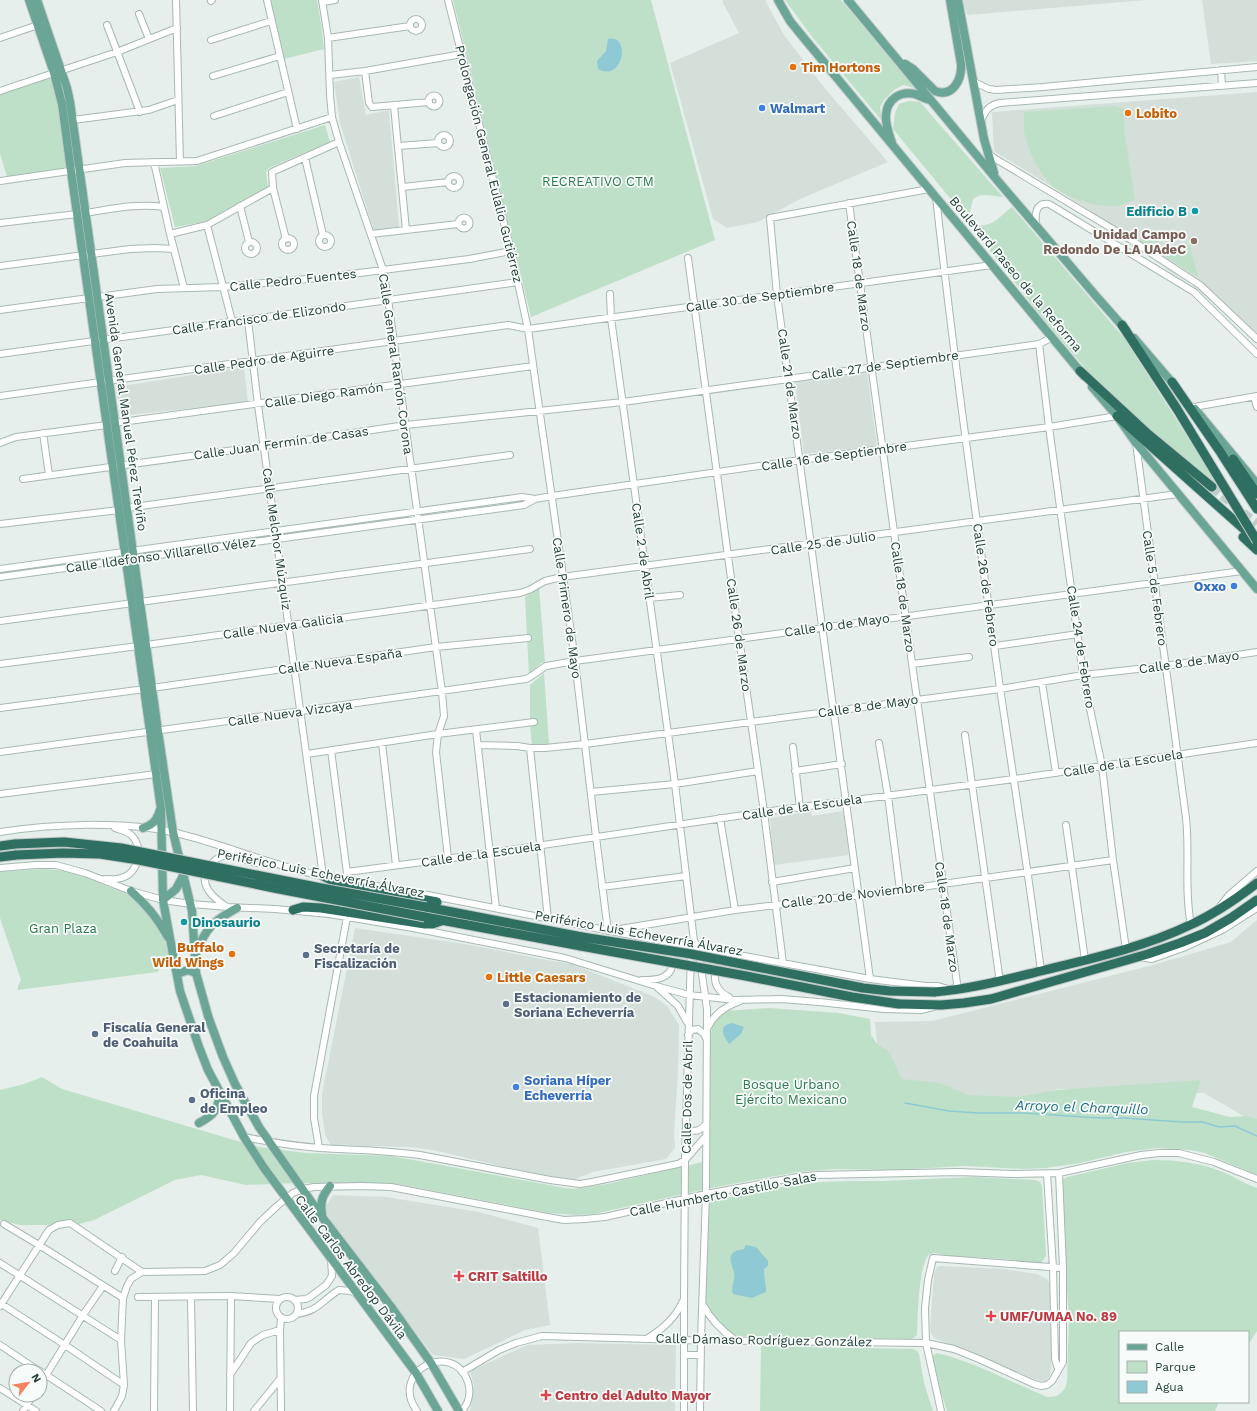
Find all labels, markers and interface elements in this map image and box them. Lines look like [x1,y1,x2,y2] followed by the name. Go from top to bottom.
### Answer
[452,43,526,285] street label: Prolongación General Eulalio Gutiérrez
[801,60,880,75] place label: Tim Hortons
[788,62,798,72] marker: Tim Hortons
[770,101,825,116] place label: Walmart
[757,103,767,113] marker: Walmart
[1136,106,1177,121] place label: Lobito
[1123,108,1133,118] marker: Lobito
[542,174,654,189] park label: RECREATIVO CTM
[947,193,1086,355] street label: Boulevard Paseo de la Reforma
[1126,204,1187,219] place label: Edificio B
[1190,206,1200,216] marker: Edificio B
[844,220,874,333] street label: Calle 18 de Marzo
[1043,227,1186,257] place label: Unidad Campo Redondo De LA UAdeC
[1189,236,1199,246] marker: Unidad Campo Redondo De LA UAdeC
[229,266,357,294] street label: Calle Pedro Fuentes
[376,272,416,456] street label: Calle General Ramón Corona
[685,279,835,315] street label: Calle 30 de Septiembre
[102,292,150,532] street label: Avenida General Manuel Pérez Treviño
[171,298,347,338] street label: Calle Francisco de Elizondo
[775,328,805,441] street label: Calle 21 de Marzo
[193,343,335,377] street label: Calle Pedro de Aguirre
[811,347,959,383] street label: Calle 27 de Septiembre
[264,379,384,411] street label: Calle Diego Ramón
[192,423,370,463] street label: Calle Juan Fermín de Casas
[760,438,908,474] street label: Calle 16 de Septiembre
[260,467,294,611] street label: Calle Melchor Múzquiz
[629,502,657,600] street label: Calle 2 de Abril
[970,522,1002,648] street label: Calle 26 de Febrero
[769,528,877,558] street label: Calle 25 de Julio
[1139,529,1171,647] street label: Calle 5 de Febrero
[65,534,257,576] street label: Calle Ildefonso Villarello Vélez
[550,536,584,680] street label: Calle Primero de Mayo
[888,541,918,654] street label: Calle 18 de Marzo
[724,577,754,693] street label: Calle 26 de Marzo
[1194,579,1226,594] place label: Oxxo
[1229,581,1239,591] marker: Oxxo
[1064,584,1098,710] street label: Calle 24 de Febrero
[222,610,345,642] street label: Calle Nueva Galicia
[783,610,891,640] street label: Calle 10 de Mayo
[277,645,404,677] street label: Calle Nueva España
[1138,648,1240,676] street label: Calle 8 de Mayo
[817,692,919,720] street label: Calle 8 de Mayo
[227,697,354,729] street label: Calle Nueva Vizcaya
[1062,746,1185,780] street label: Calle de la Escuela
[741,791,864,823] street label: Calle de la Escuela
[420,838,543,870] street label: Calle de la Escuela
[216,845,426,900] street label: Periférico Luis Echeverría Álvarez
[932,861,962,974] street label: Calle 18 de Marzo
[780,879,926,911] street label: Calle 20 de Noviembre
[534,906,744,959] street label: Periférico Luis Echeverría Álvarez
[192,915,261,930] place label: Dinosaurio
[179,917,189,927] marker: Dinosaurio
[29,921,98,936] park label: Gran Plaza
[152,940,224,970] place label: Buffalo Wild Wings
[314,941,400,971] place label: Secretaría de Fiscalización
[227,949,237,959] marker: Buffalo Wild Wings
[301,950,311,960] marker: Secretaría de Fiscalización
[497,970,586,985] place label: Little Caesars
[484,972,494,982] marker: Little Caesars
[514,990,642,1020] place label: Estacionamiento de Soriana Echeverría
[501,999,511,1009] marker: Estacionamiento de Soriana Echeverría
[103,1020,206,1050] place label: Fiscalía General de Coahuila
[90,1029,100,1039] marker: Fiscalía General de Coahuila
[679,1040,695,1154] street label: Calle Dos de Abril
[524,1073,611,1103] place label: Soriana Híper Echeverría
[735,1077,847,1107] park label: Bosque Urbano Ejército Mexicano
[511,1082,521,1092] marker: Soriana Híper Echeverría
[200,1086,268,1116] place label: Oficina de Empleo
[187,1095,197,1105] marker: Oficina de Empleo
[1014,1097,1149,1117] water label: Arroyo el Charquillo
[628,1168,818,1220] street label: Calle Humberto Castillo Salas
[292,1192,410,1342] street label: Calle Carlos Abredop Dávila
[468,1269,548,1284] place label: CRIT Saltillo
[453,1270,465,1282] marker: CRIT Saltillo
[1000,1309,1117,1324] place label: UMF/UMAA No. 89
[985,1310,997,1322] marker: UMF/UMAA No. 89
[656,1331,872,1349] street label: Calle Dámaso Rodríguez González
[1119,1331,1249,1403] legend
[1155,1340,1184,1354] text: Calle
[1155,1360,1196,1374] text: Parque
[8,1363,48,1403] north arrow
[28,1371,44,1385] text: N
[1155,1380,1184,1394] text: Agua
[555,1388,711,1403] place label: Centro del Adulto Mayor
[540,1389,552,1401] marker: Centro del Adulto Mayor

